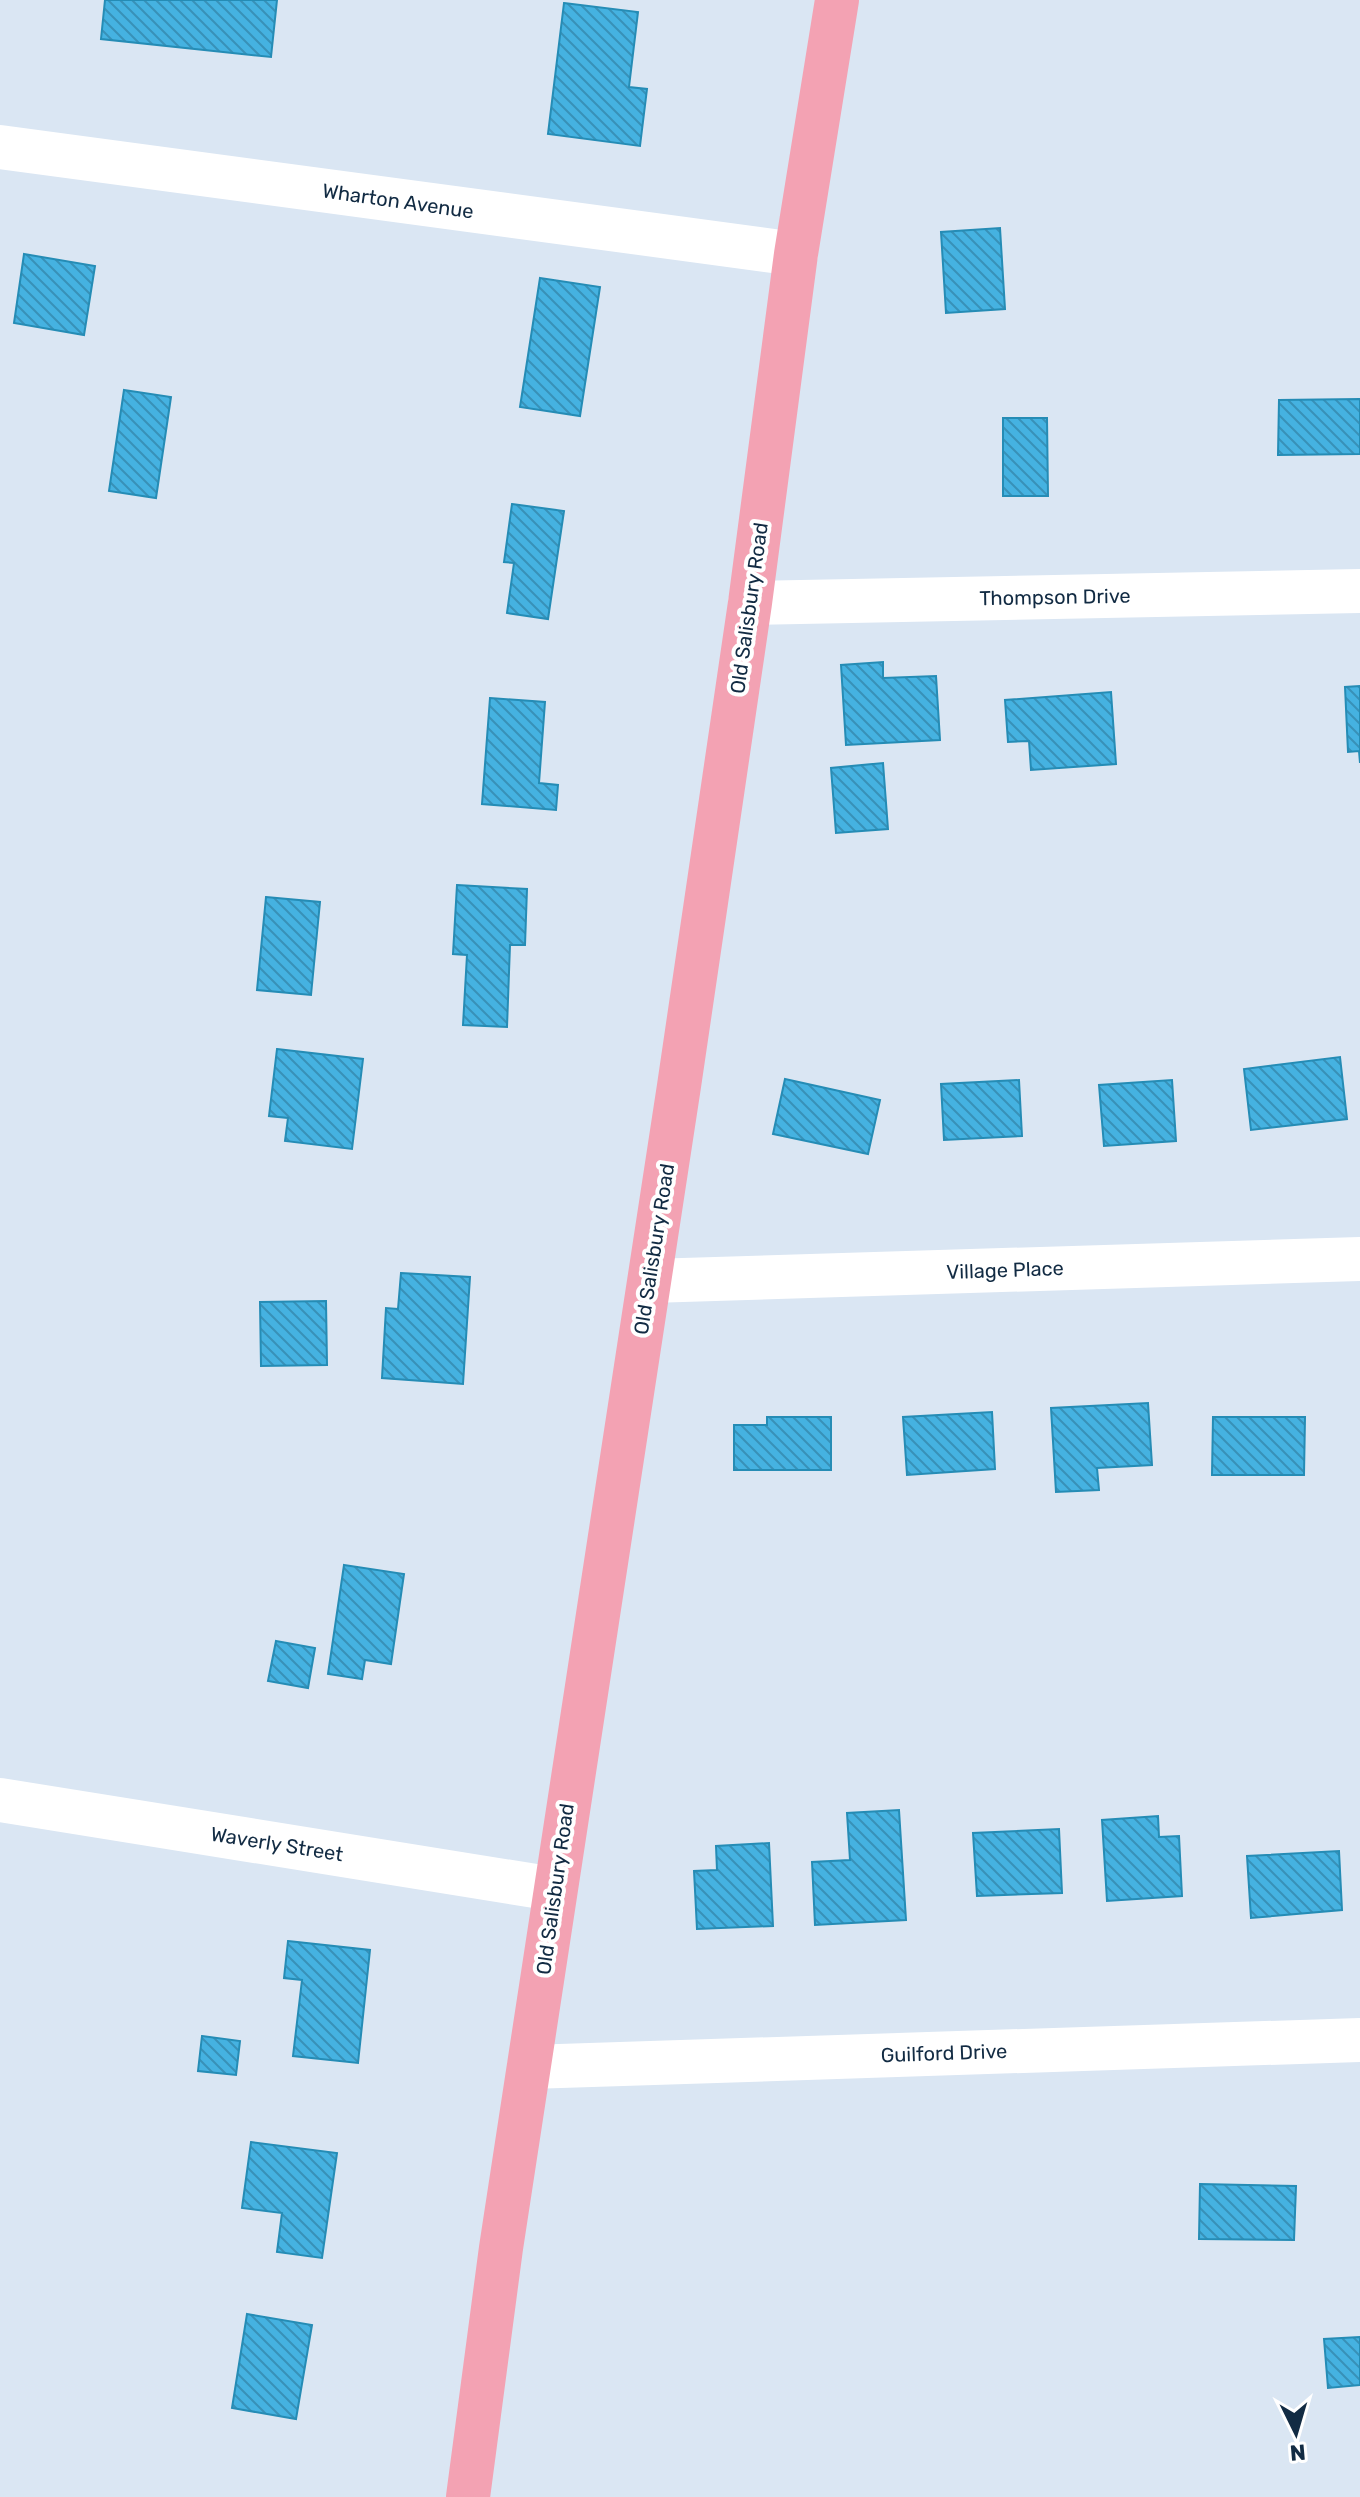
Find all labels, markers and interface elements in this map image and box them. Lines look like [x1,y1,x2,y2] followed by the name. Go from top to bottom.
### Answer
[321,178,475,224] street label: Wharton Avenue
[725,521,773,695] street label: Old Salisbury Road
[979,584,1131,610] street label: Thompson Drive
[629,1162,679,1336] street label: Old Salisbury Road
[946,1256,1064,1284] street label: Village Place
[531,1802,579,1976] street label: Old Salisbury Road
[209,1822,345,1866] street label: Waverly Street
[880,2039,1008,2067] street label: Guilford Drive
[1256,2393,1336,2473] north arrow
[1289,2438,1307,2467] text: N

